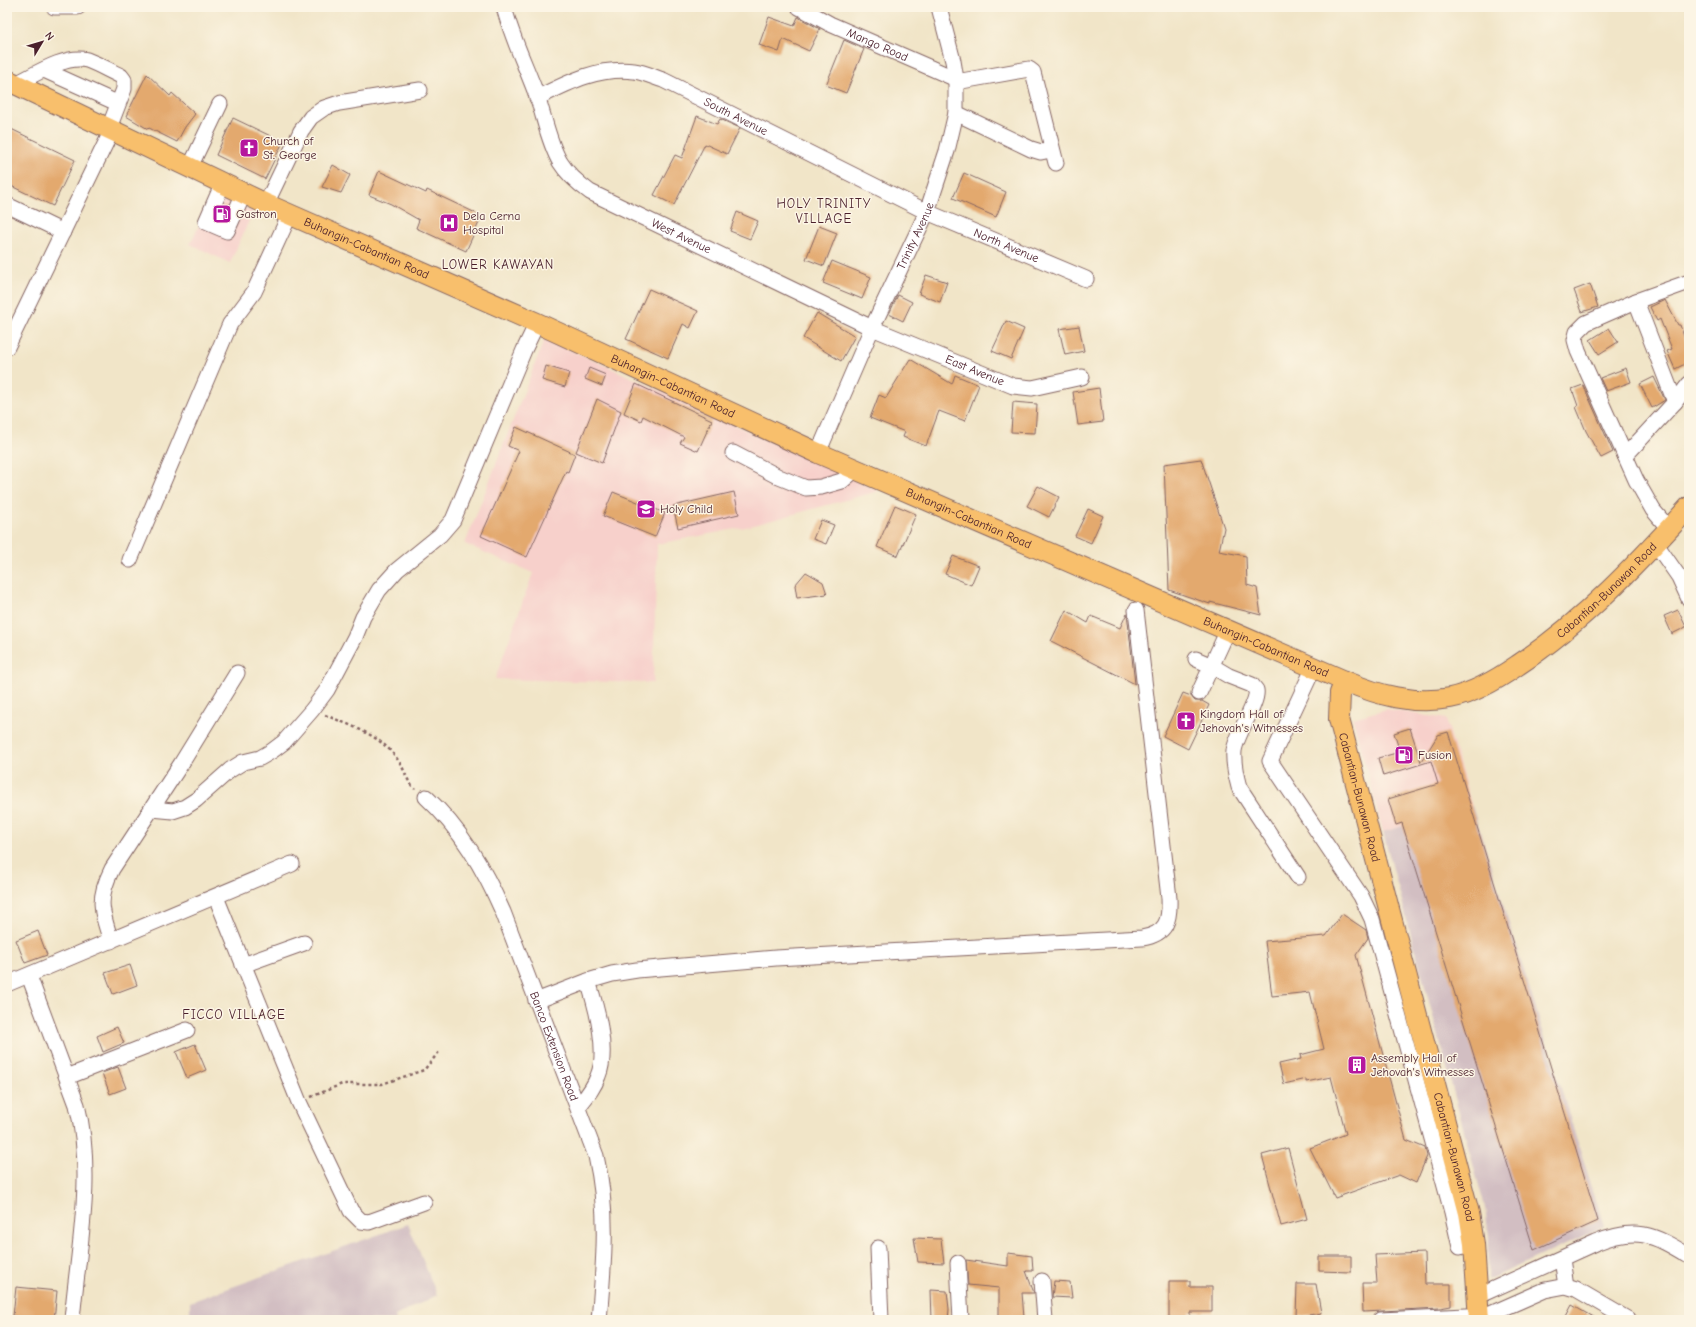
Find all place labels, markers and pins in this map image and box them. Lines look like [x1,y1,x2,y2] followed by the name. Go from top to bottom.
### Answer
[263,134,317,162] place label: Church of St. George
[238,137,260,159] church icon: Church of St. George
[211,203,233,225] fuel station icon: Gastron
[236,207,277,221] place label: Gastron
[463,209,520,237] place label: Dela Cerna Hospital
[438,212,460,234] hospital icon: Dela Cerna Hospital
[635,498,657,520] school or university icon: Holy Child
[660,502,713,516] place label: Holy Child
[1200,707,1303,735] place label: Kingdom Hall of Jehovah's Witnesses
[1175,710,1197,732] church icon: Kingdom Hall of Jehovah's Witnesses
[1393,744,1415,766] fuel station icon: Fusion
[1418,748,1452,762] place label: Fusion
[1371,1051,1474,1079] place label: Assembly Hall of Jehovah's Witnesses
[1346,1054,1368,1076] building icon: Assembly Hall of Jehovah's Witnesses

